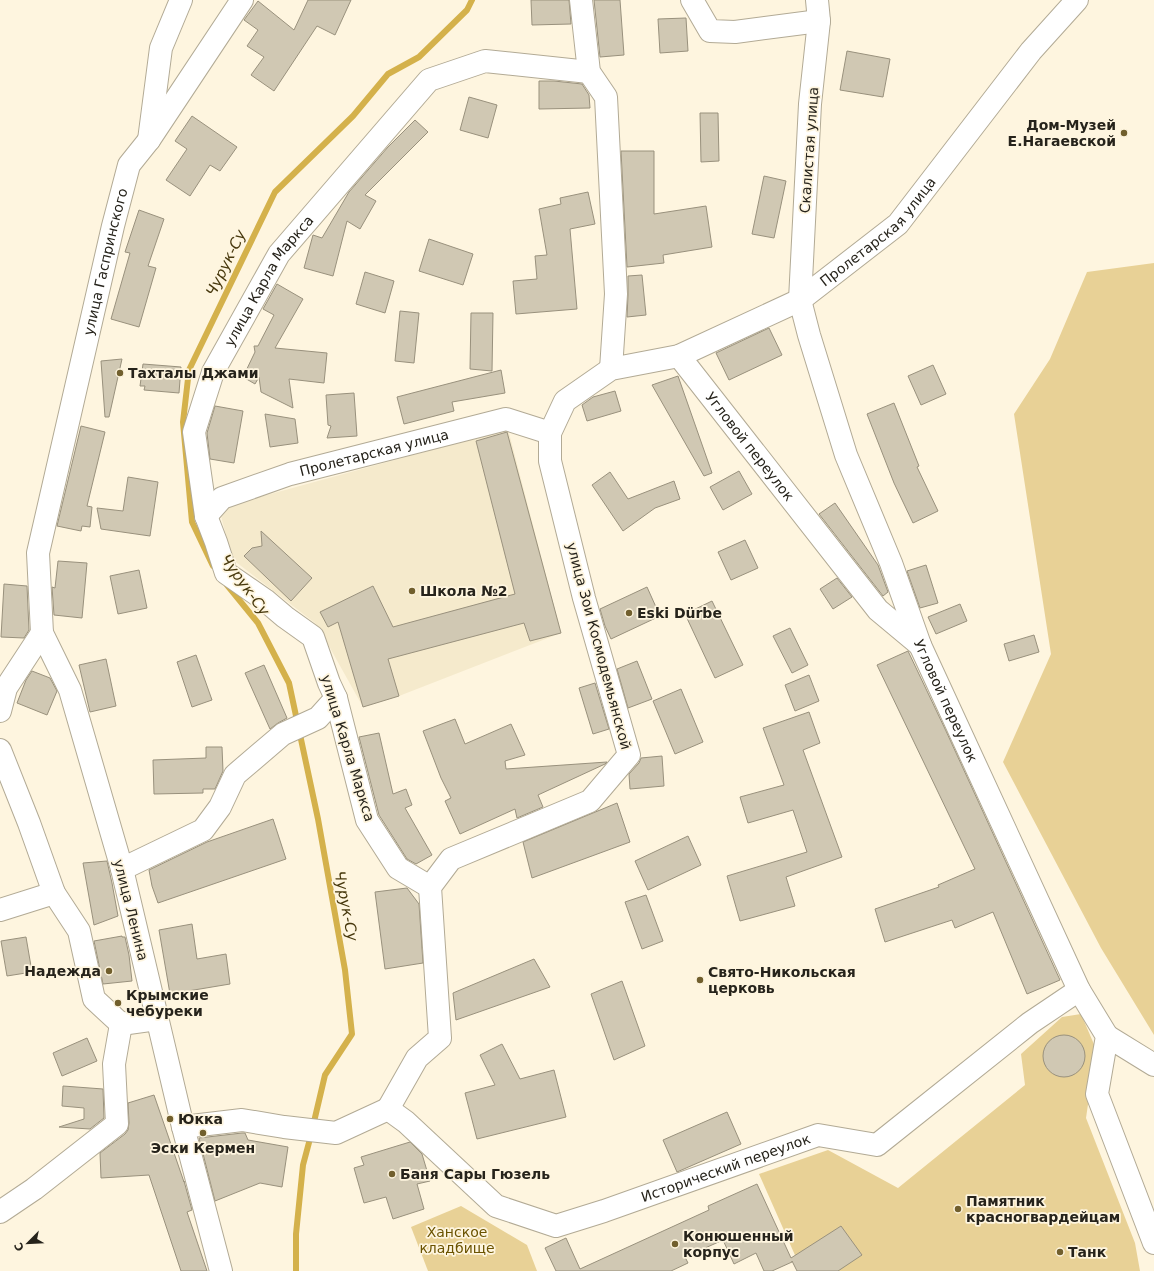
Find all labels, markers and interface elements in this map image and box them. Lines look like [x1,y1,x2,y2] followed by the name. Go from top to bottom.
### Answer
[797,86,821,214] street label: Скалистая улица
[1008,117,1116,149] place label: Дом-Музей Е.Нагаевской
[1119,128,1129,138] marker: Дом-Музей Е.Нагаевской
[817,174,939,289] street label: Пролетарская улица
[80,186,131,337] street label: улица Гаспринского
[221,212,317,349] street label: улица Карла Маркса
[202,226,250,299] water label: Чурук-Су
[128,365,258,381] place label: Тахталы Джами
[115,368,125,378] marker: Тахталы Джами
[702,389,797,504] street label: Угловой переулок
[298,426,450,479] street label: Пролетарская улица
[564,541,634,751] street label: улица Зои Космодемьянской
[217,551,274,620] water label: Чурук-Су
[420,583,508,599] place label: Школа №2
[407,586,417,596] marker: Школа №2
[637,605,722,621] place label: Eski Dürbe
[624,608,634,618] marker: Eski Dürbe
[911,637,981,765] street label: Угловой переулок
[318,673,378,823] street label: улица Карла Маркса
[111,858,151,962] street label: улица Ленина
[330,869,362,944] water label: Чурук-Су
[24,963,101,979] place label: Надежда
[708,964,856,996] place label: Свято-Никольская церковь
[104,966,114,976] marker: Надежда
[695,975,705,985] marker: Свято-Никольская церковь
[126,987,209,1019] place label: Крымские чебуреки
[113,998,123,1008] marker: Крымские чебуреки
[178,1111,223,1127] place label: Юкка
[165,1114,175,1124] marker: Юкка
[198,1128,208,1138] marker: Эски Кермен
[639,1130,812,1205] street label: Исторический переулок
[151,1140,255,1156] place label: Эски Кермен
[400,1166,550,1182] place label: Баня Сары Гюзель
[387,1169,397,1179] marker: Баня Сары Гюзель
[966,1193,1120,1225] place label: Памятник красногвардейцам
[953,1204,963,1214] marker: Памятник красногвардейцам
[8,1223,48,1263] north arrow
[419,1224,495,1256] park label: Ханское кладбище
[683,1228,794,1260] place label: Конюшенный корпус
[670,1239,680,1249] marker: Конюшенный корпус
[12,1241,27,1253] text: С
[1068,1244,1107,1260] place label: Танк
[1055,1247,1065,1257] marker: Танк

